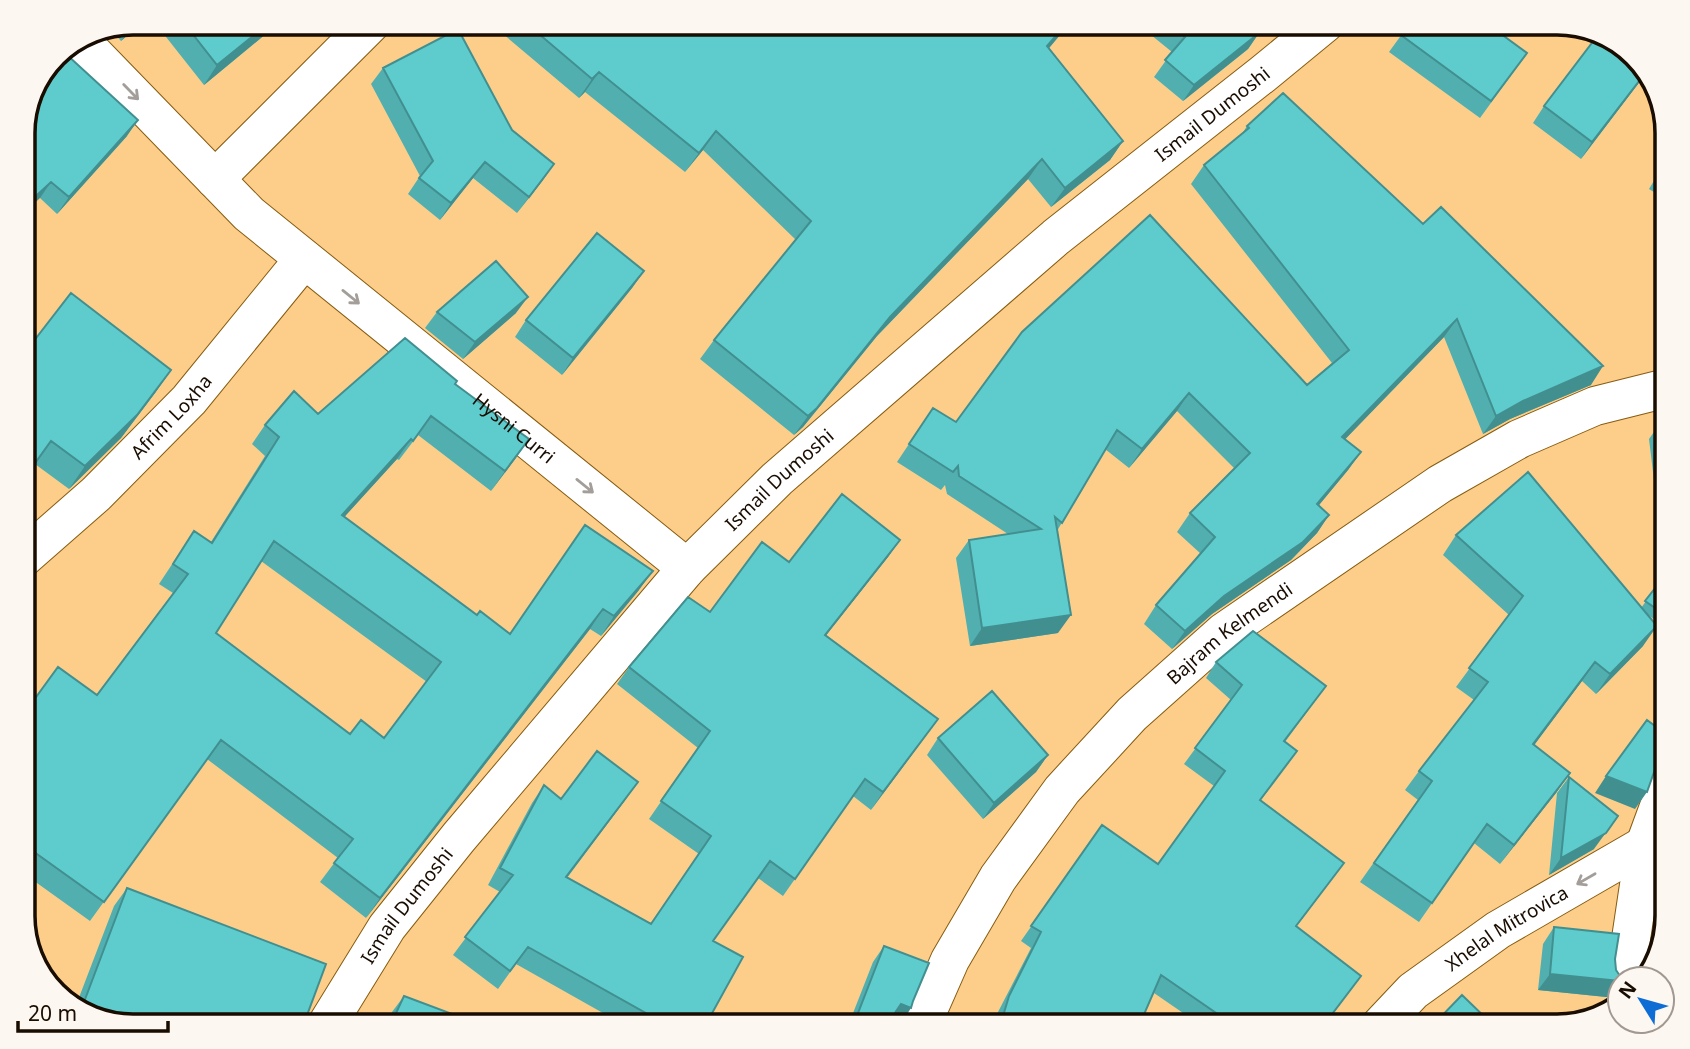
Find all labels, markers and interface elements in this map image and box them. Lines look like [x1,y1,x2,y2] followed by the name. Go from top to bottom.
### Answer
[1149,61,1275,167] street label: Ismail Dumoshi
[122,83,139,100] one-way arrow
[341,289,359,304] one-way arrow
[125,369,218,465] street label: Afrim Loxha
[467,387,561,469] street label: Hysni Curri
[719,423,839,536] street label: Ismail Dumoshi
[576,478,594,493] one-way arrow
[1161,576,1297,690] street label: Bajram Kelmendi
[354,842,459,969] street label: Ismail Dumoshi
[1576,872,1596,886] one-way arrow
[1440,879,1573,977] street label: Xhelal Mitrovica
[1606,965,1676,1035] north arrow
[1612,976,1642,1004] text: N
[18,990,168,1034] scale bar
[28,999,77,1027] text: 20 m

